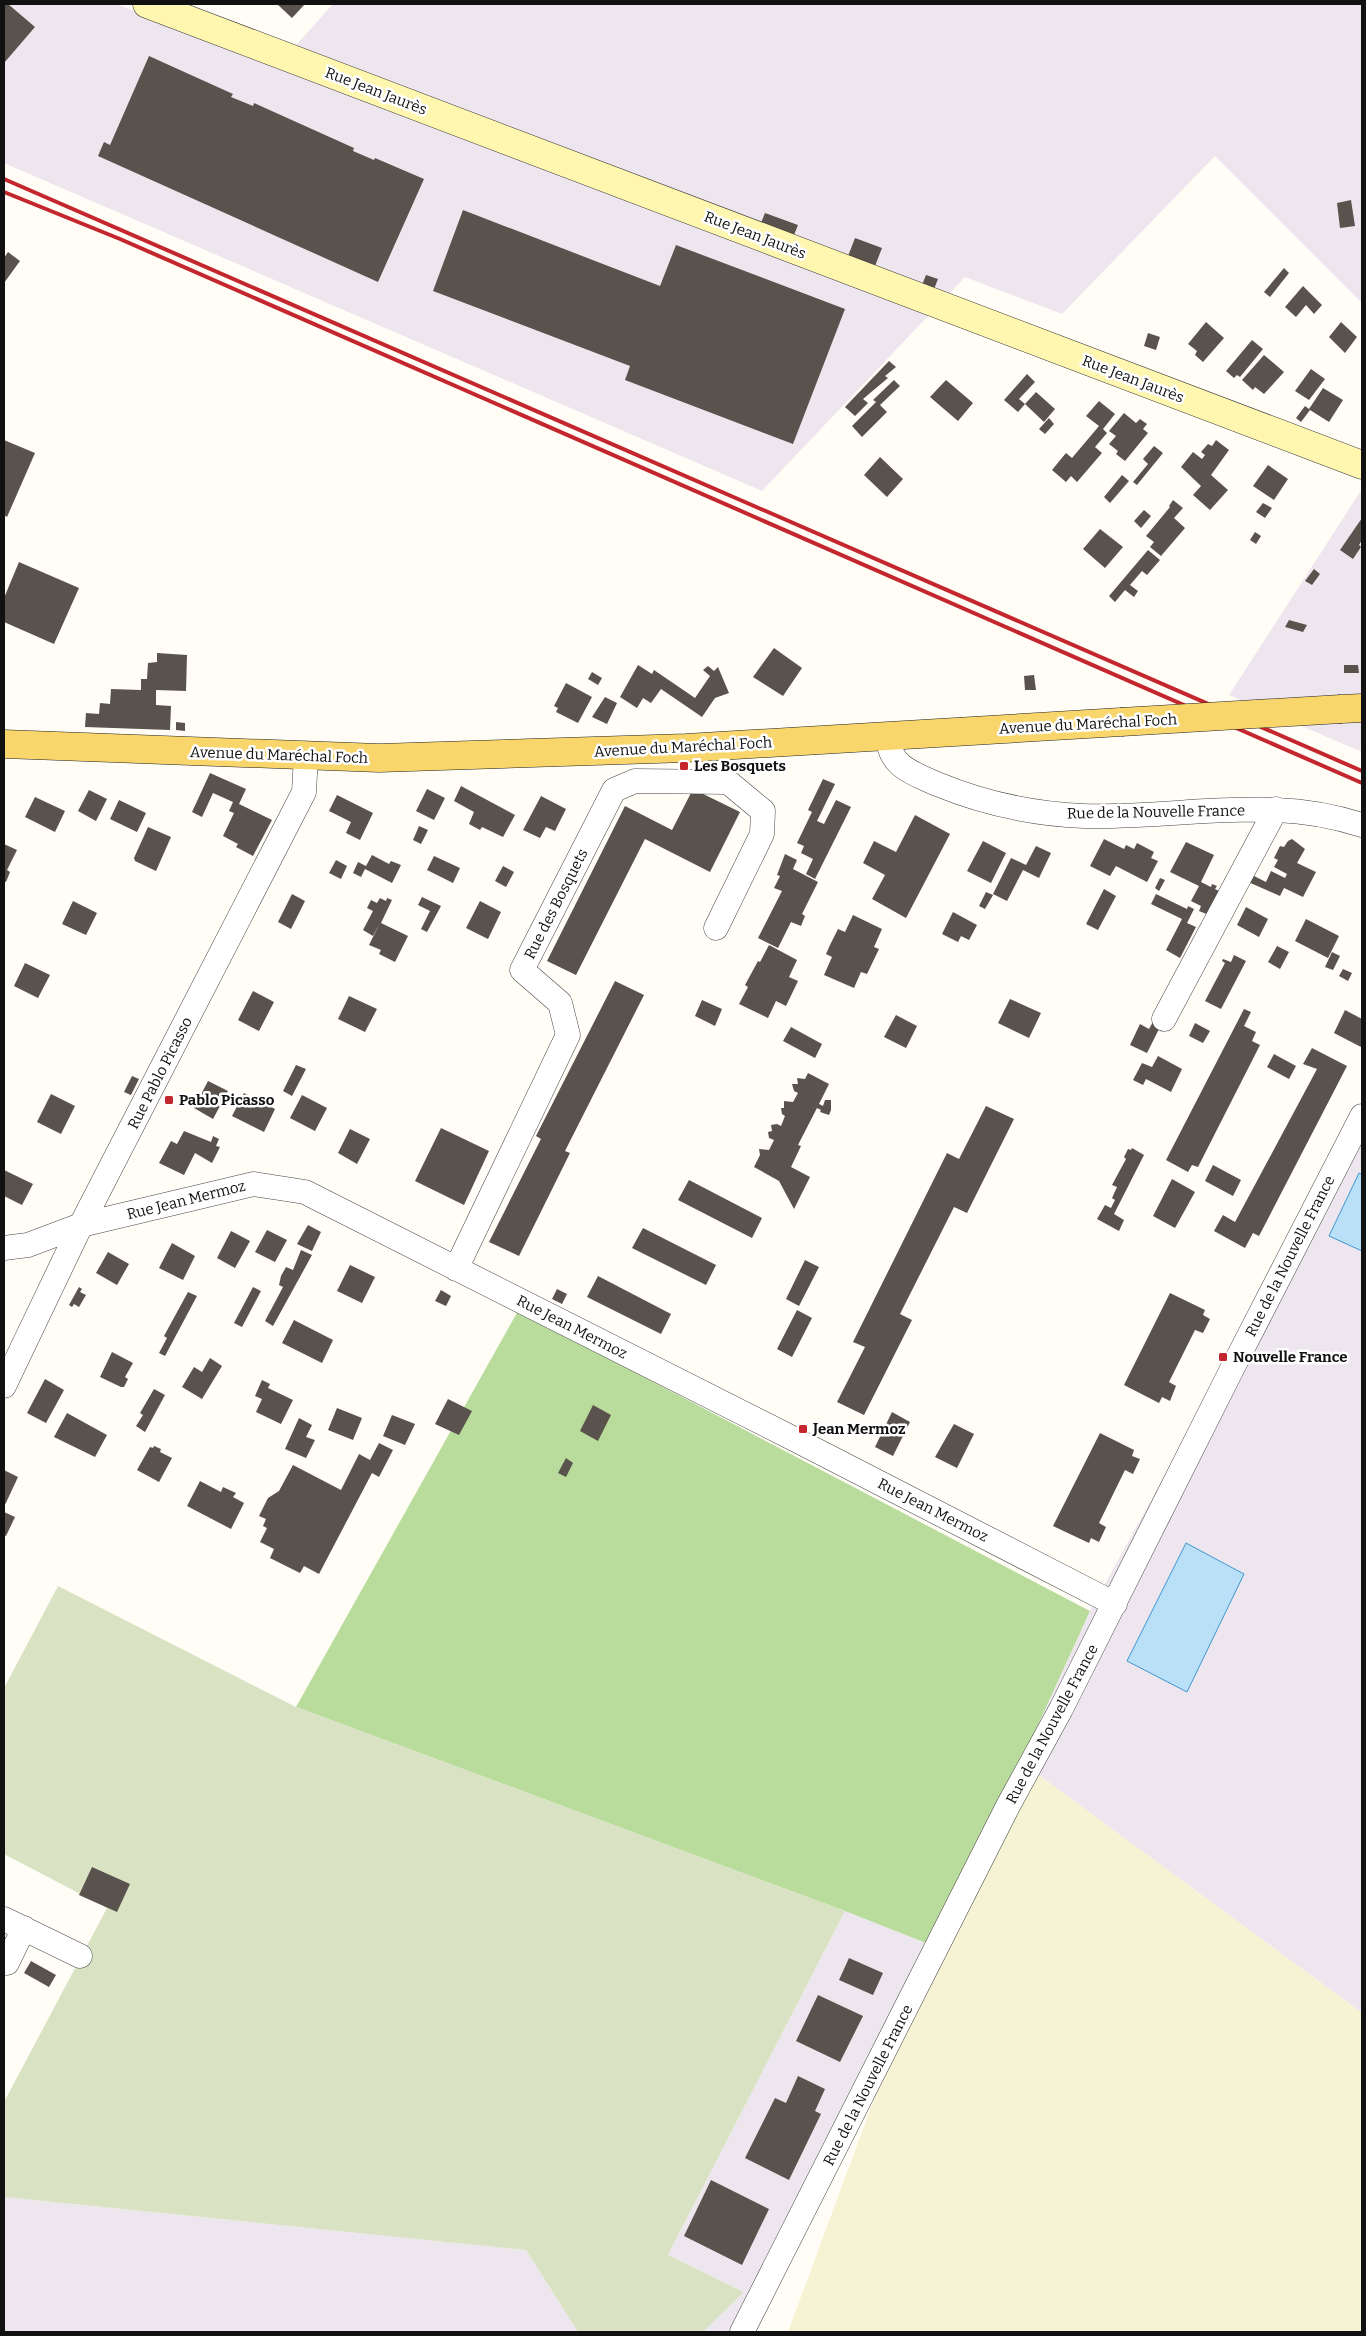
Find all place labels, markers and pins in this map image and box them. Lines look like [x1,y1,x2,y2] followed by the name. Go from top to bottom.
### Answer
[694,757,786,775] place label: Les Bosquets
[678,760,690,772] marker: Les Bosquets
[179,1091,275,1109] place label: Pablo Picasso
[163,1094,175,1106] marker: Pablo Picasso
[1233,1348,1347,1366] place label: Nouvelle France
[1217,1351,1229,1363] marker: Nouvelle France
[812,1420,906,1438] place label: Jean Mermoz
[797,1423,809,1435] marker: Jean Mermoz

